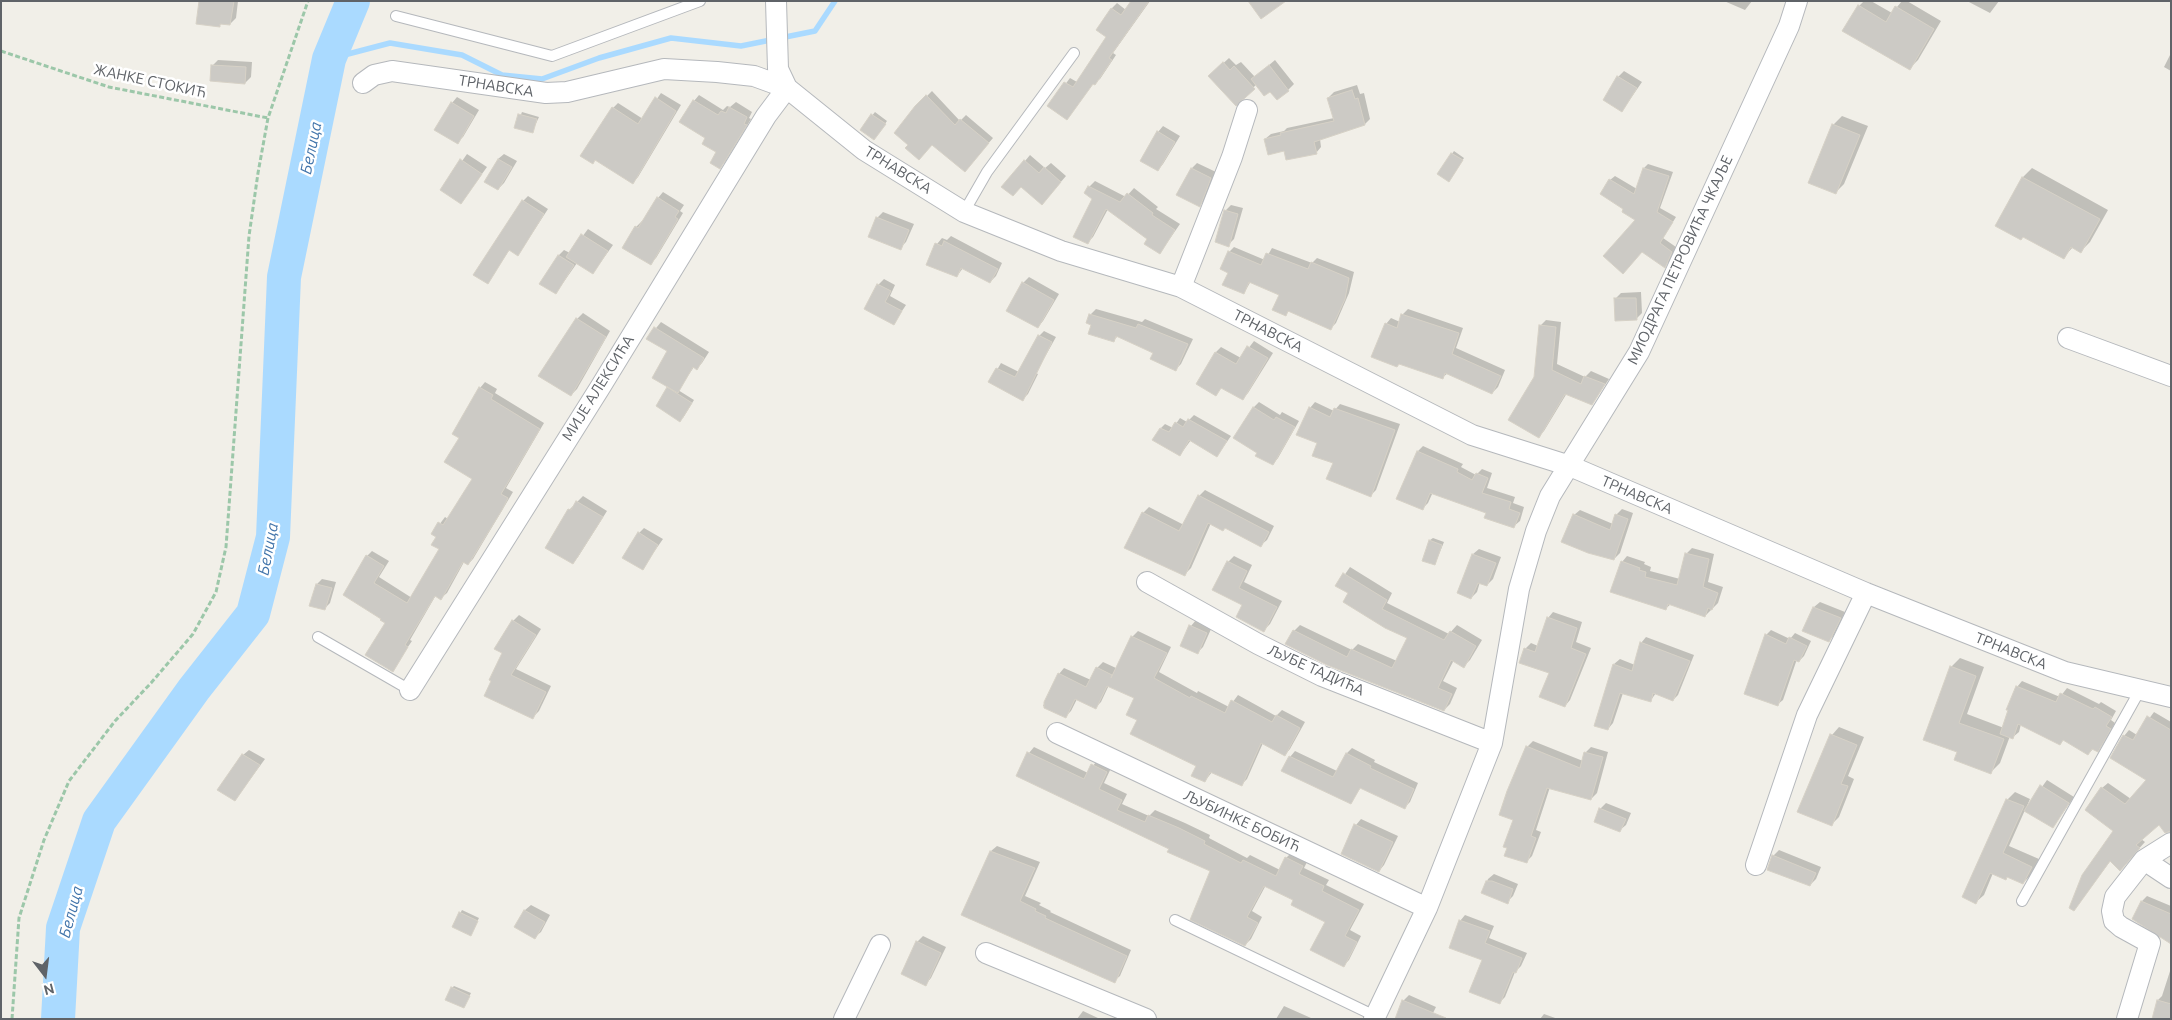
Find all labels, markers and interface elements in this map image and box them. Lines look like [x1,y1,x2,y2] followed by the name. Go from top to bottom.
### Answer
[92,60,208,102] street label: ЖАНКЕ СТОКИЋ
[457,71,535,101] street label: ТРНАВСКА
[296,120,326,176] water label: Белица
[861,142,935,198] street label: ТРНАВСКА
[1624,153,1736,367] street label: МИОДРАГА ПЕТРОВИЋА ЧКАЉЕ
[1230,306,1306,356] street label: ТРНАВСКА
[558,332,638,444] street label: МИЈЕ АЛЕКСИЋА
[1599,472,1675,518] street label: ТРНАВСКА
[254,521,282,577] water label: Белица
[1973,629,2049,673] street label: ТРНАВСКА
[1265,641,1367,699] street label: ЉУБЕ ТАДИЋА
[1181,786,1303,856] street label: ЉУБИНКЕ БОБИЋ
[55,884,87,940] water label: Белица
[20,950,70,1000] north arrow
[42,980,56,999] text: N

